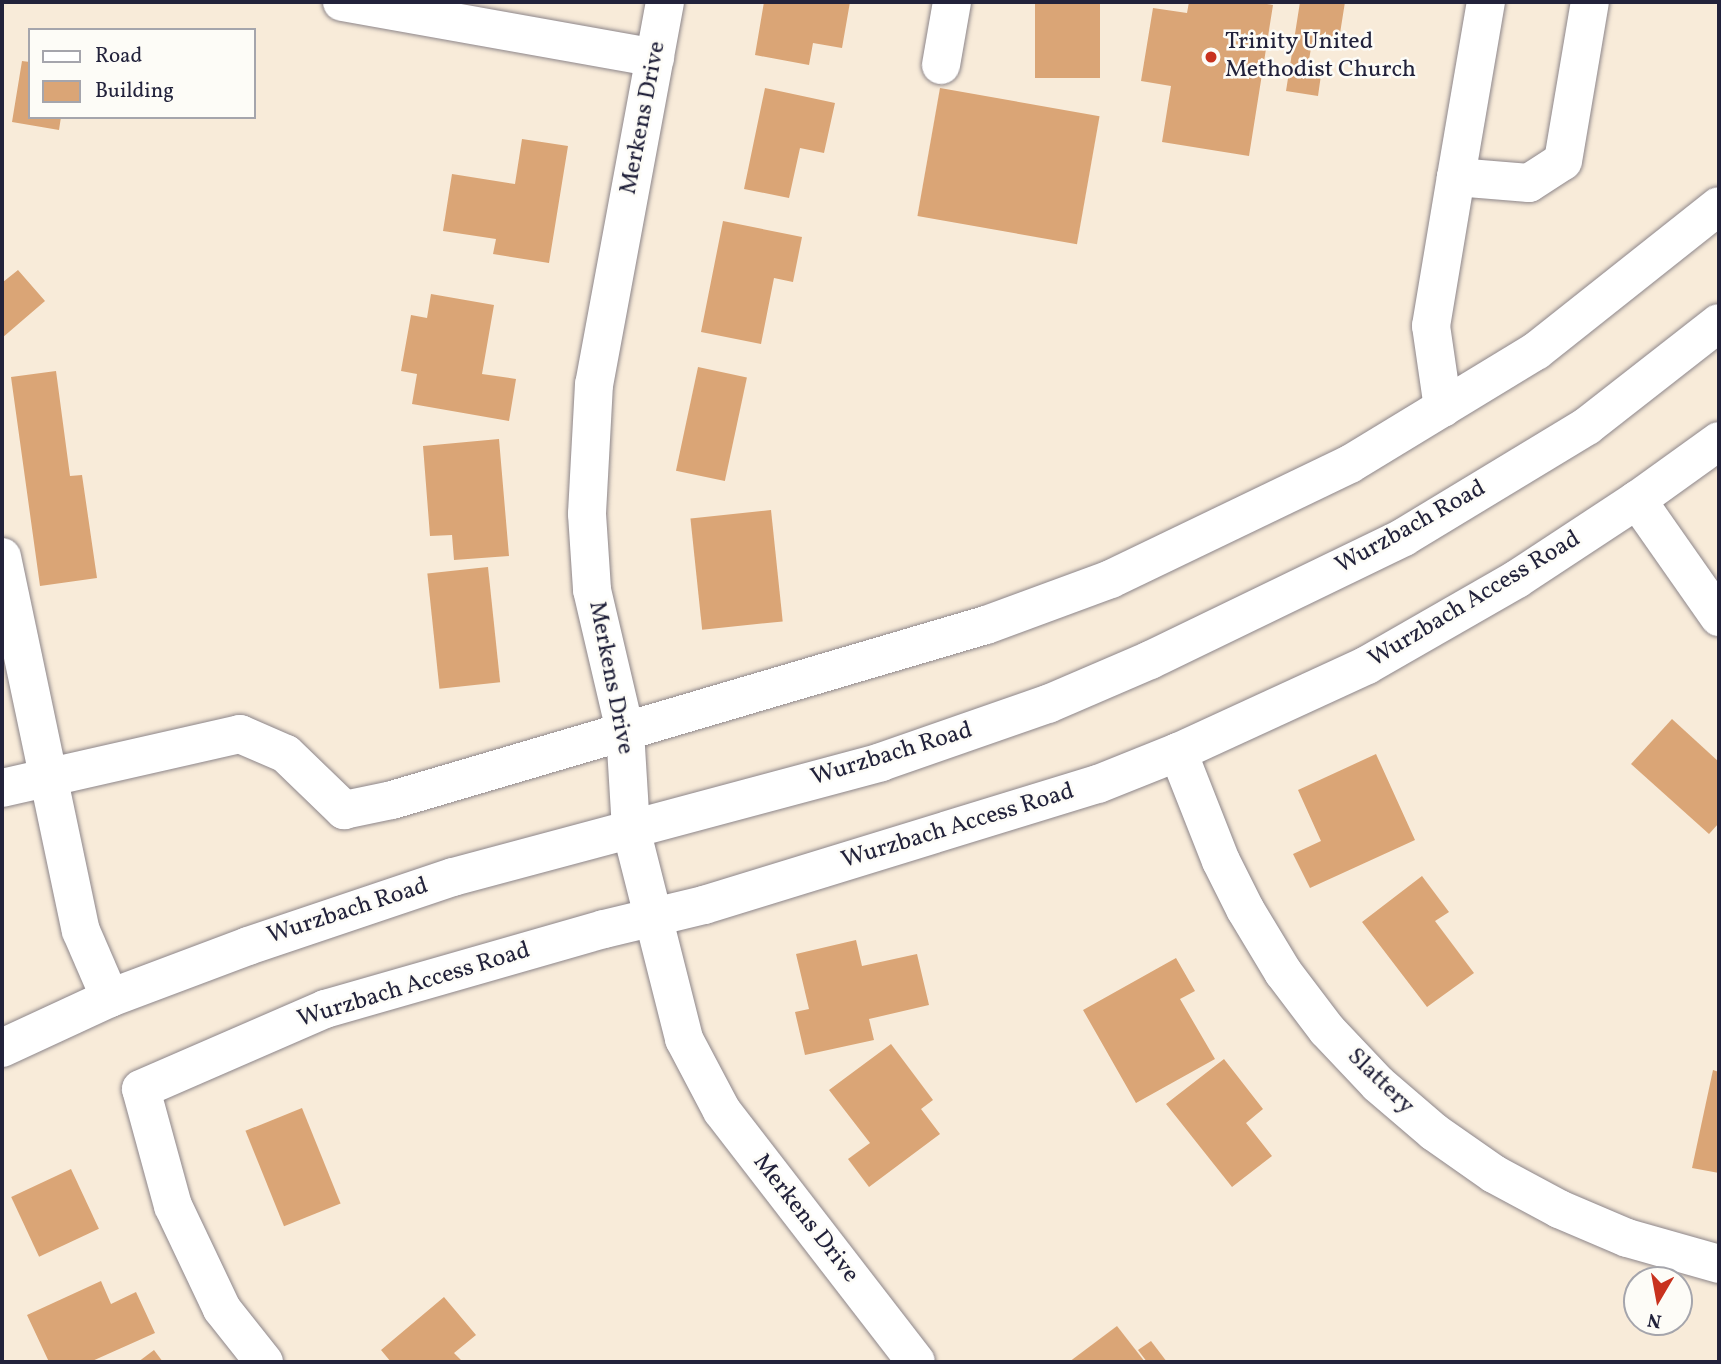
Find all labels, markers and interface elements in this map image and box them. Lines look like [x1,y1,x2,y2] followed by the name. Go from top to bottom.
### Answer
[28,28,256,119] legend
[1225,29,1416,85] place label: Trinity United Methodist Church
[615,39,673,197] street label: Merkens Drive
[95,42,142,71] text: Road
[1203,49,1219,65] marker: Trinity United Methodist Church
[95,77,174,106] text: Building
[1331,475,1491,581] street label: Wurzbach Road
[1364,525,1586,675] street label: Wurzbach Access Road
[581,599,639,757] street label: Merkens Drive
[808,717,976,793] street label: Wurzbach Road
[838,778,1078,876] street label: Wurzbach Access Road
[264,872,432,952] street label: Wurzbach Road
[294,937,534,1035] street label: Wurzbach Access Road
[1340,1043,1420,1121] street label: Slattery
[746,1149,864,1289] street label: Merkens Drive
[1623,1266,1693,1336] north arrow
[1646,1306,1664,1334] text: N

